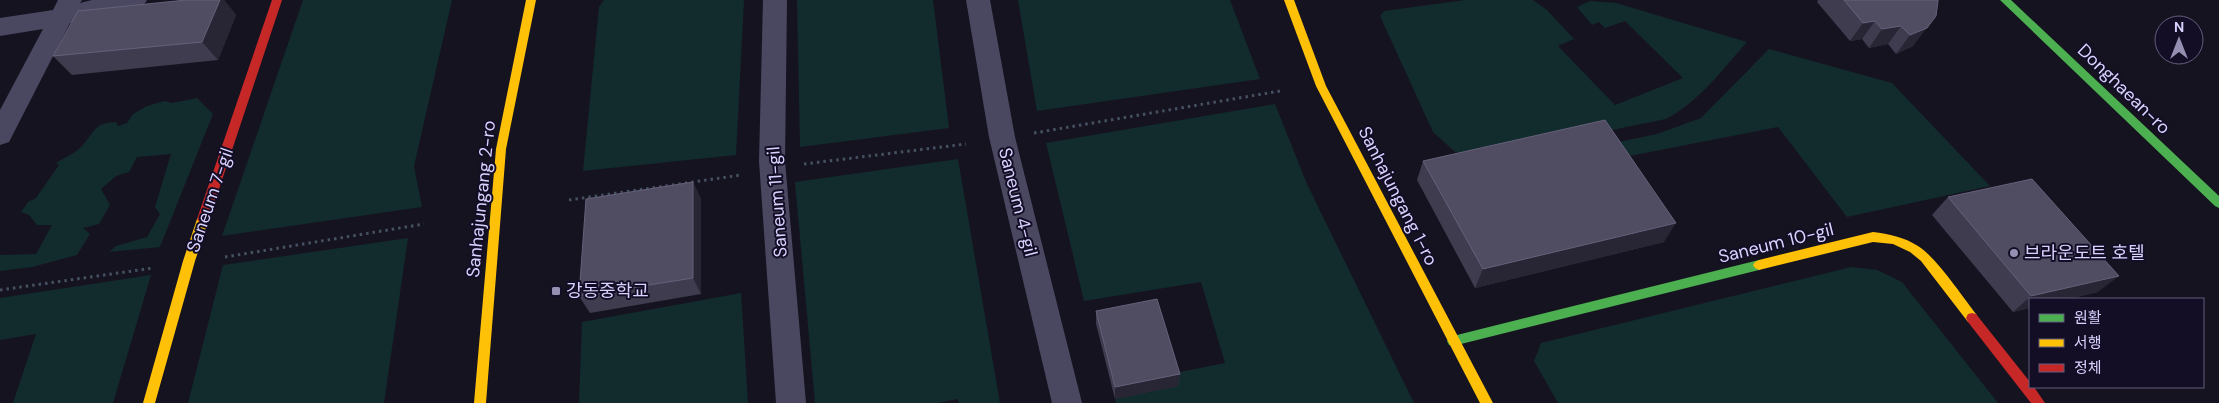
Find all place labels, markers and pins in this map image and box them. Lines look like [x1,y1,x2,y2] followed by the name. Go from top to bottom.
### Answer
[2024,241,2145,265] place label: 브라운도트 호텔
[2008,247,2020,259] marker: 브라운도트 호텔
[566,279,649,303] place label: 강동중학교
[550,285,562,297] marker: 강동중학교

